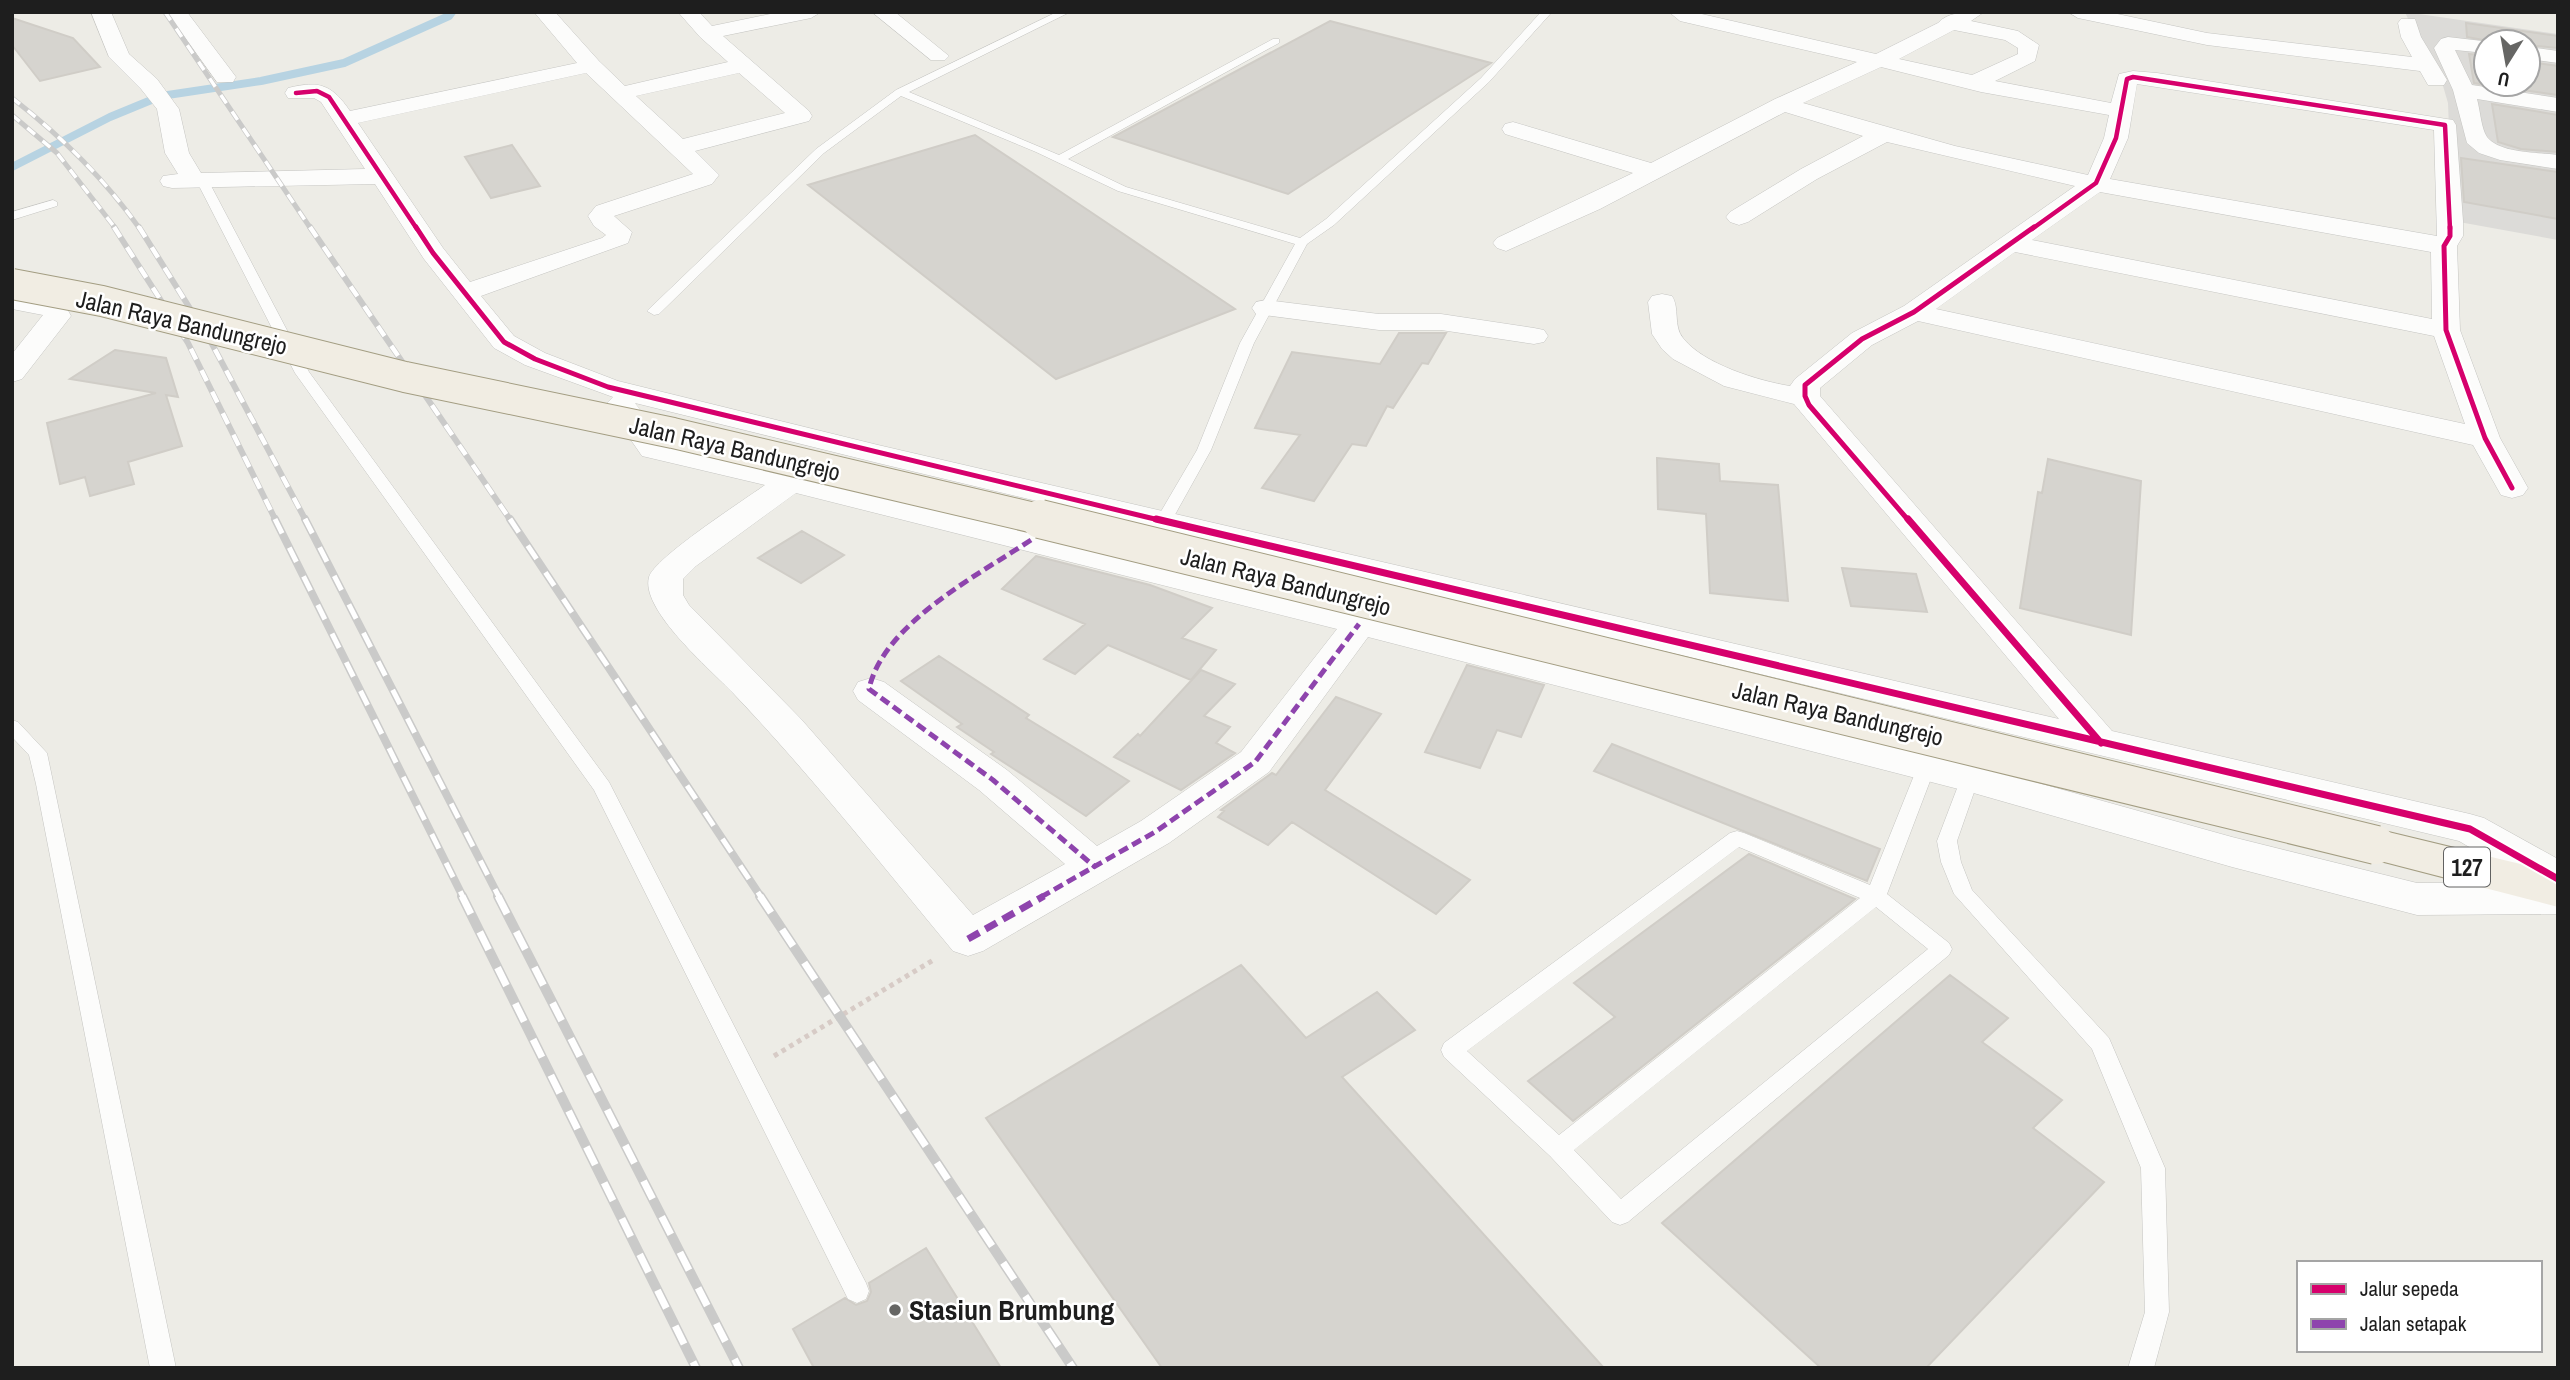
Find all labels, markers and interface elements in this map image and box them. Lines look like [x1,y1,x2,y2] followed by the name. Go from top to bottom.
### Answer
[2472,28,2542,98] north arrow
[2496,66,2512,94] text: U
[73,282,291,362] street label: Jalan Raya Bandungrejo
[626,408,844,488] street label: Jalan Raya Bandungrejo
[1178,539,1394,623] street label: Jalan Raya Bandungrejo
[1729,673,1947,753] street label: Jalan Raya Bandungrejo
[2444,848,2490,887] road number: 127
[2297,1261,2542,1352] legend
[2360,1274,2459,1303] text: Jalur sepeda
[909,1291,1114,1329] place label: Stasiun Brumbung
[887,1302,903,1318] marker: Stasiun Brumbung
[2360,1309,2467,1338] text: Jalan setapak

